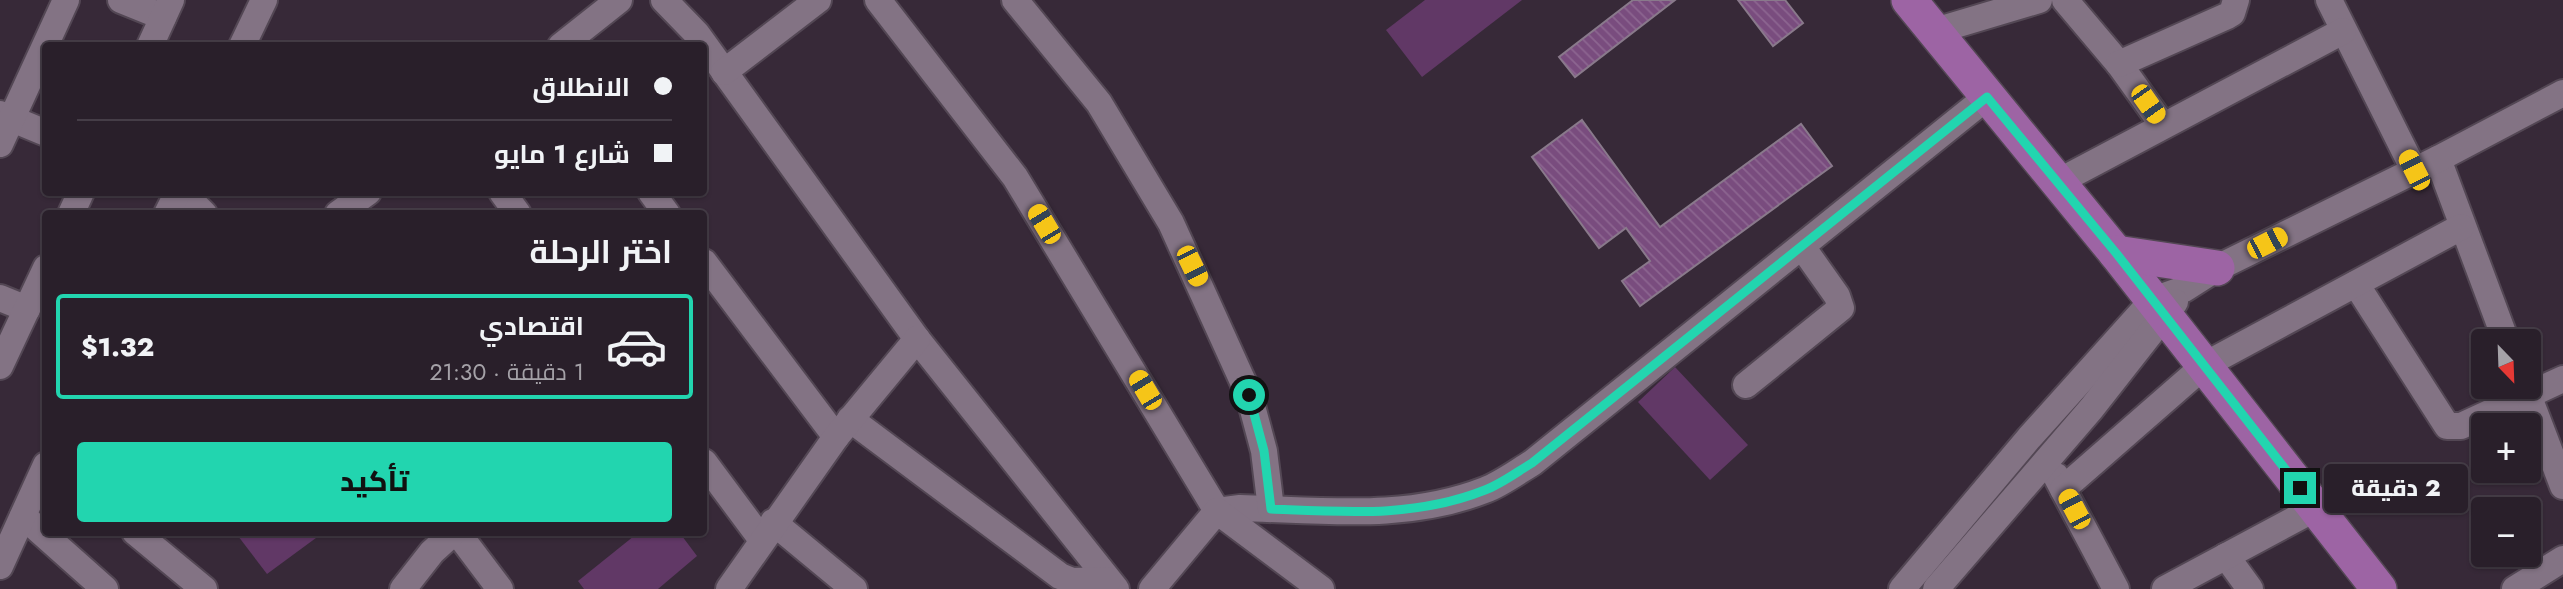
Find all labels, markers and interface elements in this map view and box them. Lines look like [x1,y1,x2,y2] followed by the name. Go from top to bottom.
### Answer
[532,68,630,106] text: الانطلاق
[2128,81,2169,127] car
[494,135,630,173] text: شارع 1 مايو
[2396,147,2433,193] car
[1025,201,1064,247] car
[2244,224,2291,262] car
[529,229,672,275] text: اختر الرحلة
[1174,243,1211,289] car
[479,307,584,345] text: اقتصادي
[605,315,668,378] icon: car
[81,328,154,366] text: $1.32
[2471,329,2541,399] north arrow
[2471,329,2541,567] map controls
[430,355,584,389] text: 1 دقيقة · 21:30
[1126,367,1165,413] car
[1233,379,1265,411] route start
[2471,413,2541,483] button: +
[77,442,672,522] button: تأكيد
[2324,463,2468,512] callout: 2 دقيقة
[2351,471,2441,505] text: 2 دقيقة
[2284,472,2316,504] route end
[2055,486,2094,532] car
[2471,497,2541,567] button: −

